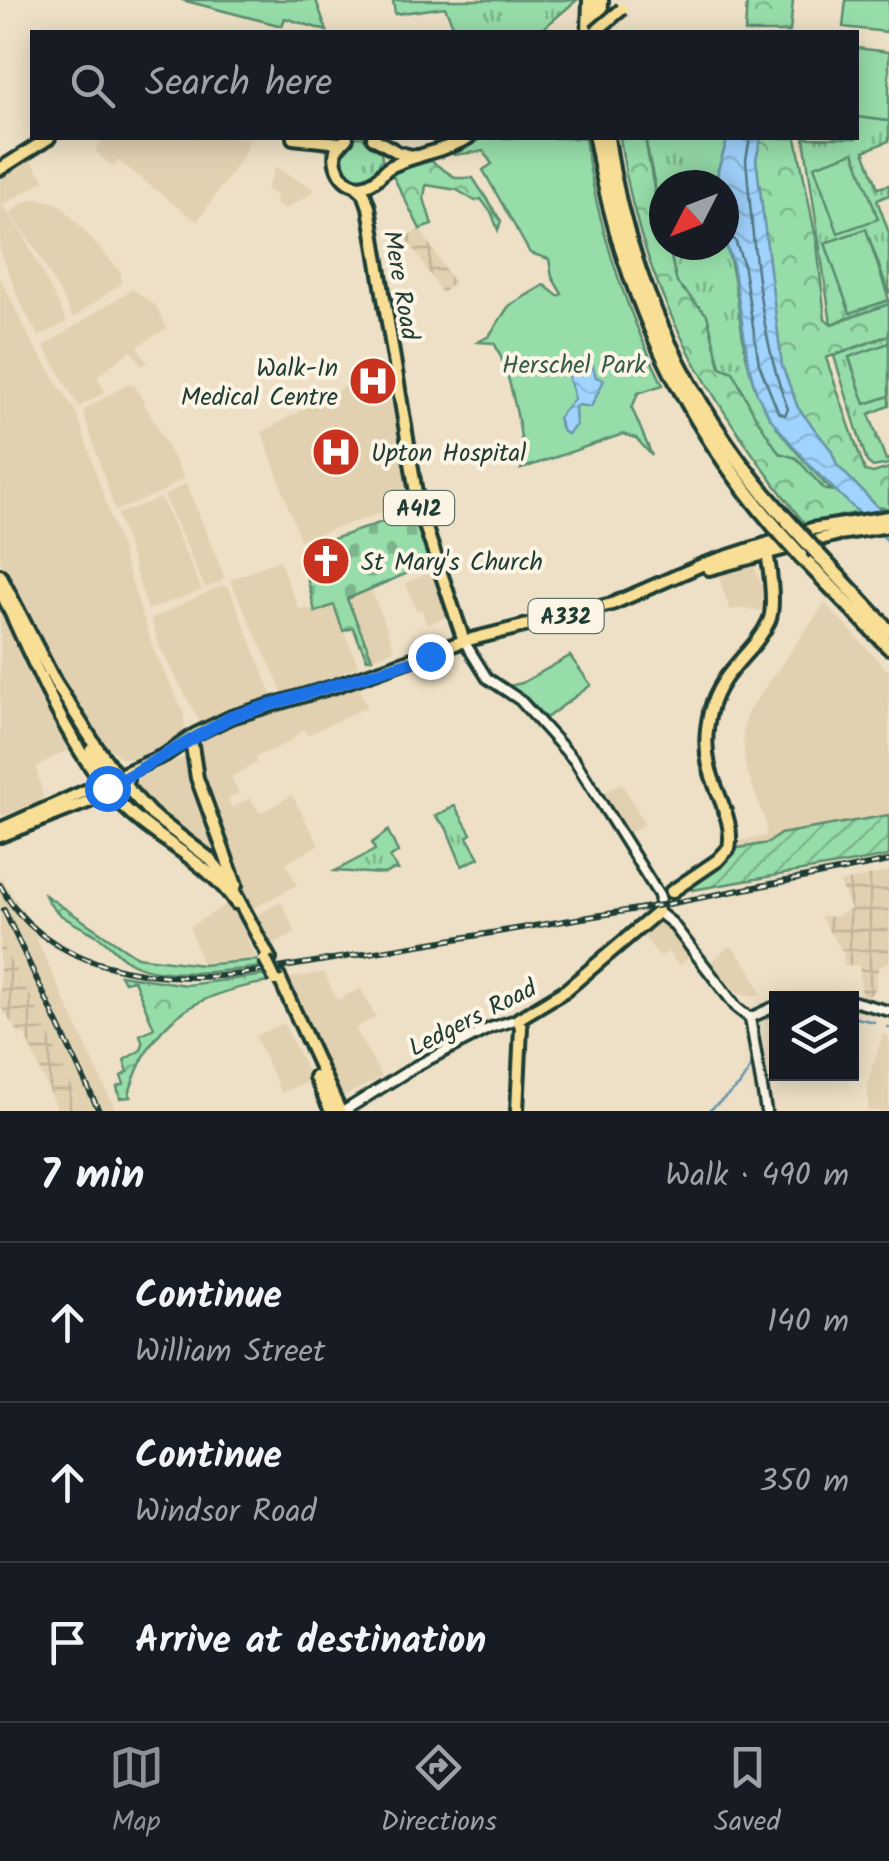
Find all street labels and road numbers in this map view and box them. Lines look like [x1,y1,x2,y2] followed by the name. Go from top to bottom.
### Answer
[371,227,430,345] street label: Mere Road
[384,491,454,525] road number: A412
[528,599,604,633] road number: A332
[402,969,546,1068] street label: Ledgers Road

